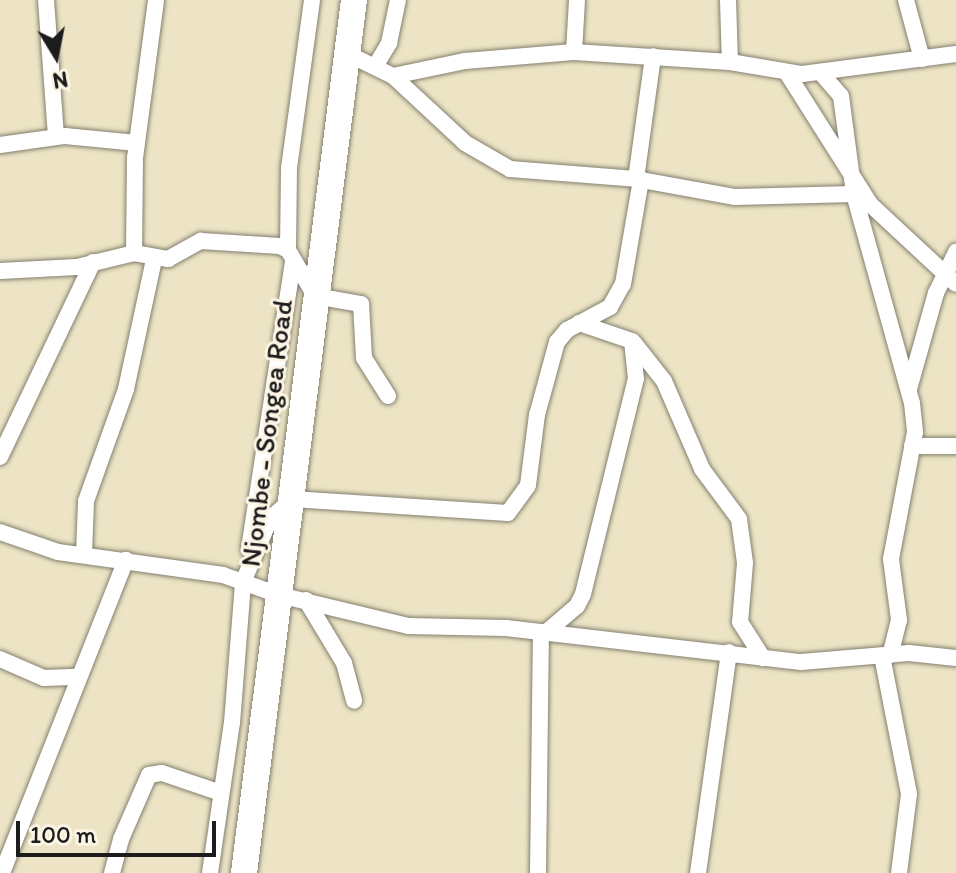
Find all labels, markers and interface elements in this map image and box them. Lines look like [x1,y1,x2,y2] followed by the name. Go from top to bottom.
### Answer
[16,16,96,96] north arrow
[51,66,70,95] text: N
[233,297,299,569] street label: Njombe - Songea Road
[20,805,220,855] scale bar
[30,820,96,849] text: 100 m

